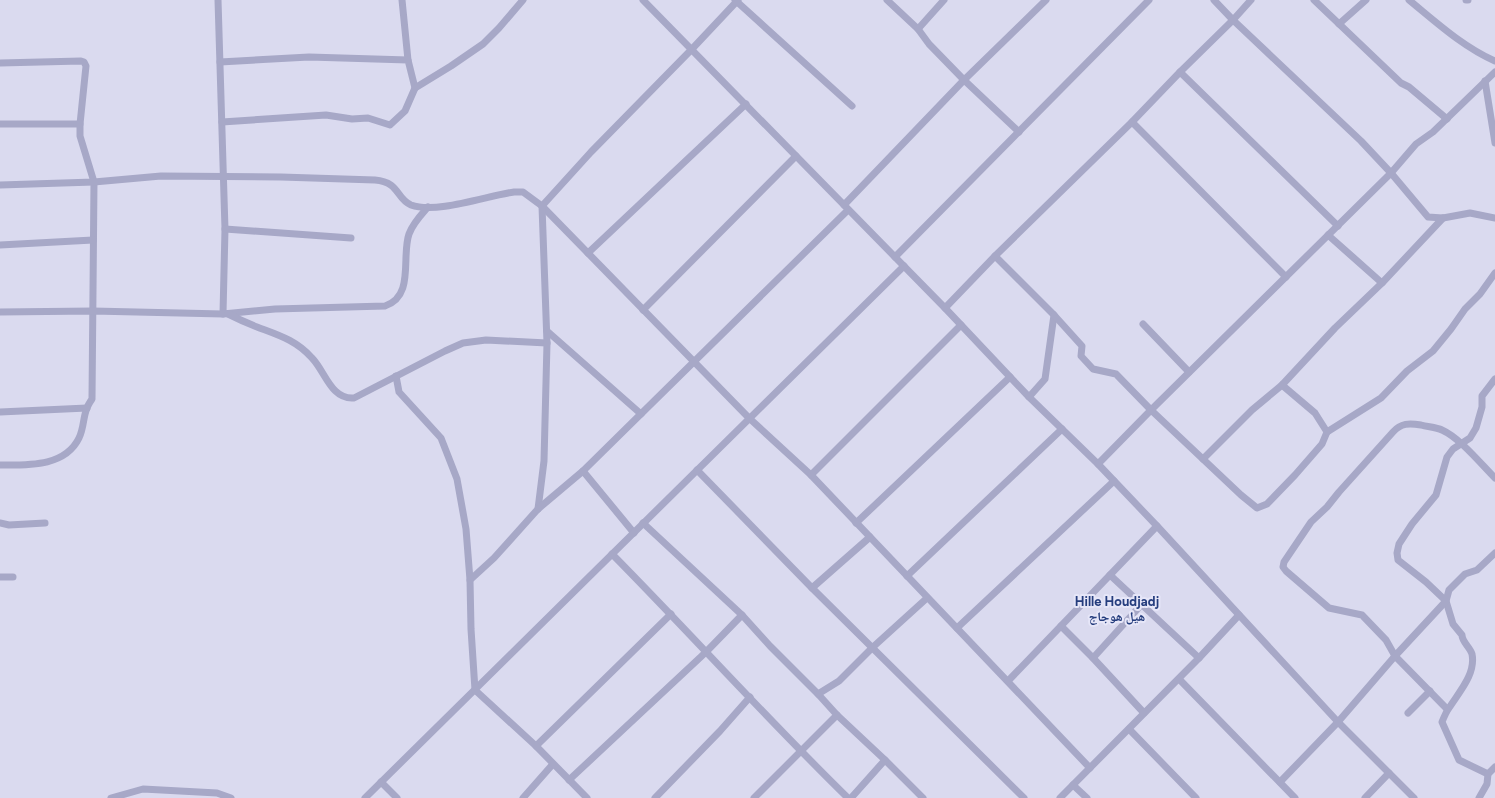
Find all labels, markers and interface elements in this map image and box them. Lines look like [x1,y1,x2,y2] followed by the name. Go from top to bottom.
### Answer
[1075,594,1159,625] district label: Hille Houdjadj هيل هوجاج

